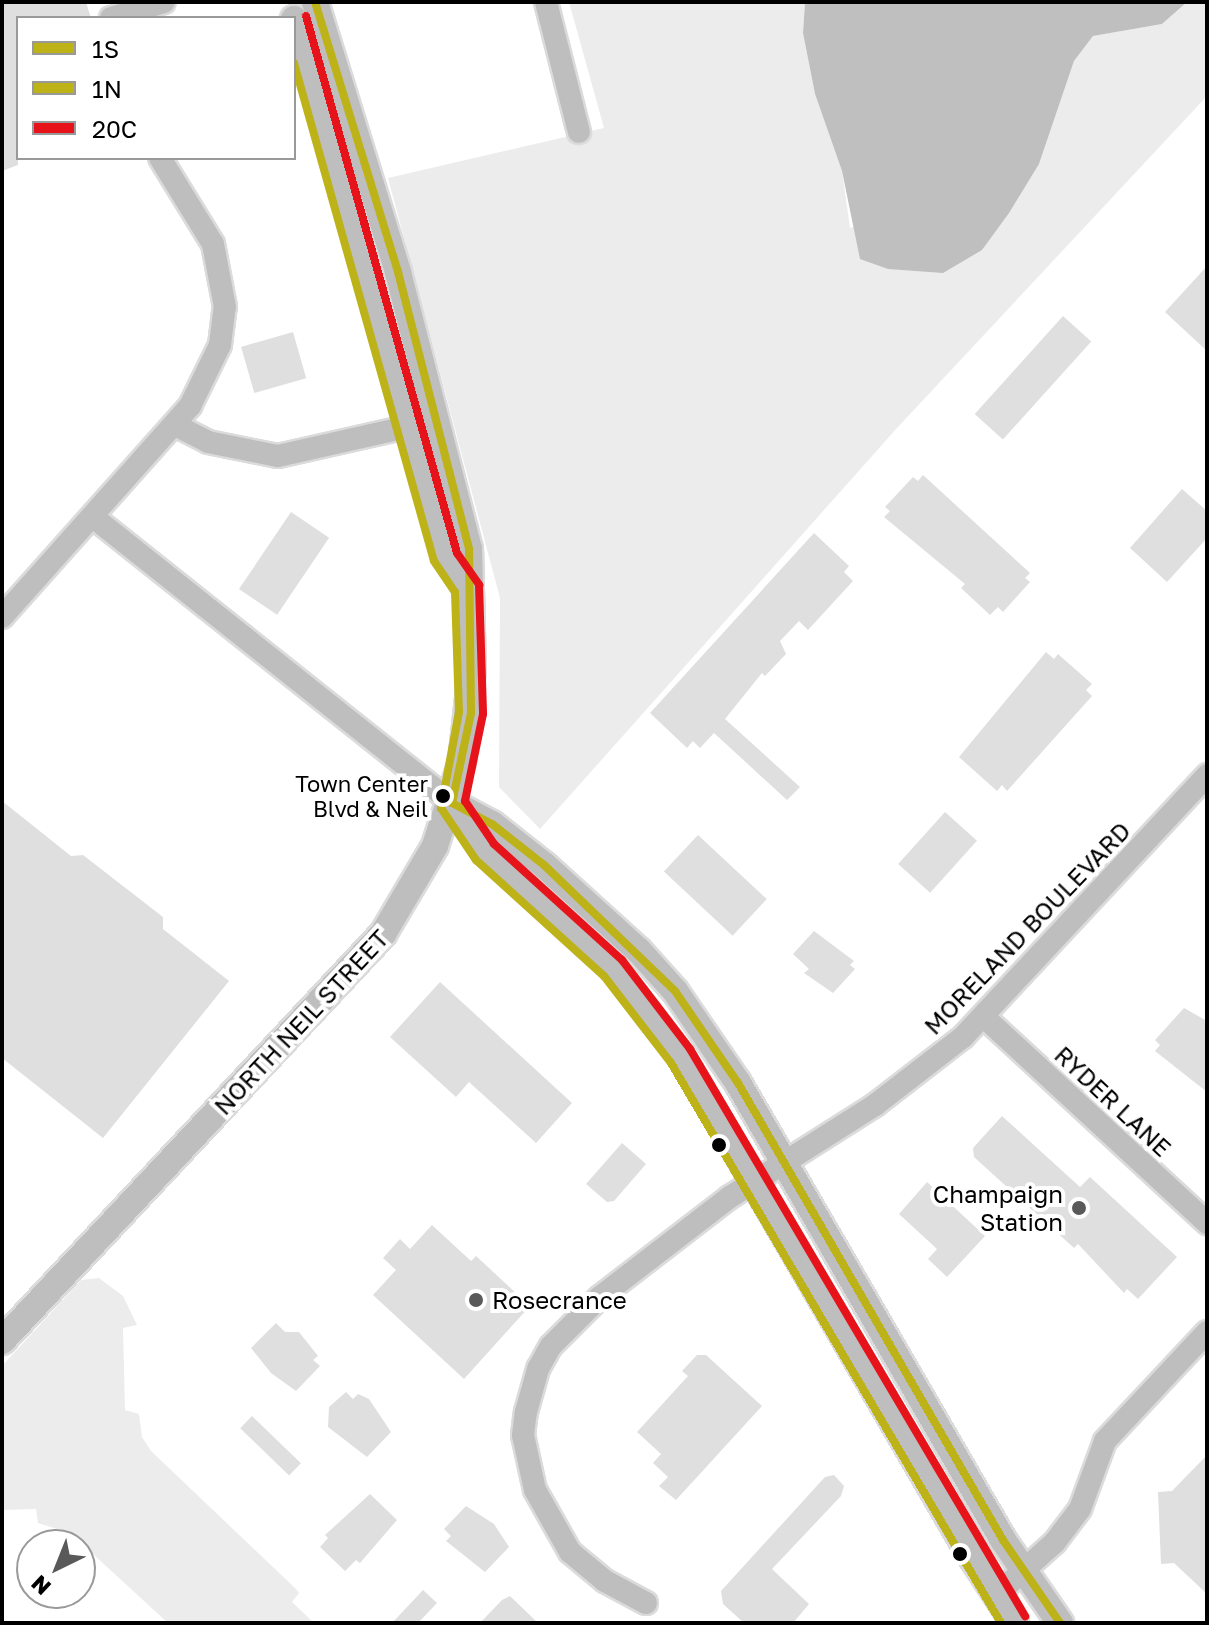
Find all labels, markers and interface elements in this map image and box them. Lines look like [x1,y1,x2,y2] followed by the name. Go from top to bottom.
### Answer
[16,16,296,160] legend
[92,34,119,63] text: 1S
[92,74,122,103] text: 1N
[92,114,137,143] text: 20C
[295,770,428,822] place label: Town Center Blvd & Neil
[435,788,451,804] marker: Town Center Blvd & Neil
[918,816,1136,1040] street label: MORELAND BOULEVARD
[208,924,394,1120] street label: NORTH NEIL STREET
[1049,1040,1177,1162] street label: RYDER LANE
[711,1137,727,1153] unlabelled marker
[933,1180,1063,1236] place label: Champaign Station
[1070,1199,1088,1217] marker: Champaign Station
[492,1286,627,1314] place label: Rosecrance
[467,1291,485,1309] marker: Rosecrance
[16,1529,96,1609] north arrow
[952,1546,968,1562] unlabelled marker
[25,1570,56,1601] text: N

